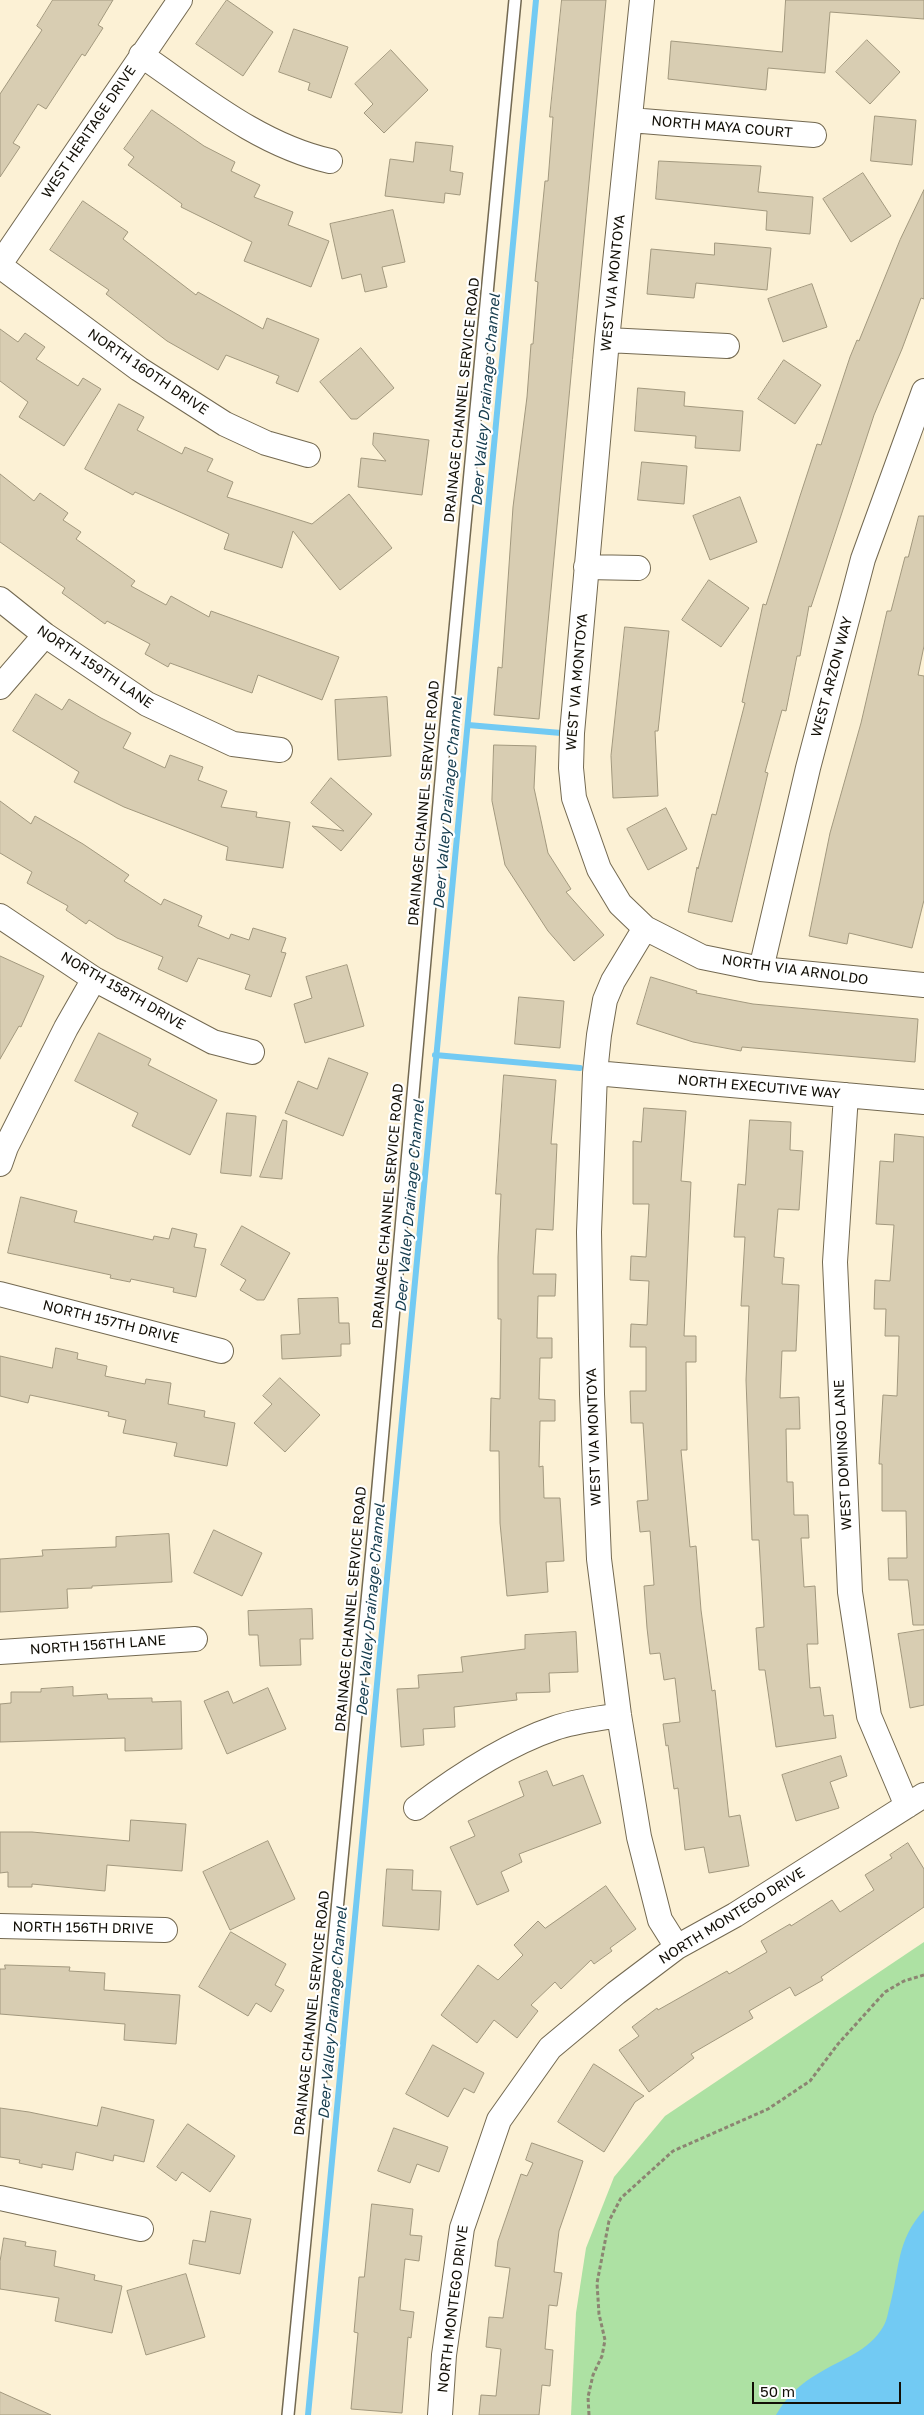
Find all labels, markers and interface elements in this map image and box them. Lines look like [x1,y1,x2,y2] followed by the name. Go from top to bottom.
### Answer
[38,63,140,201] street label: WEST HERITAGE DRIVE
[651,112,793,142] street label: NORTH MAYA COURT
[597,214,629,352] street label: WEST VIA MONTOYA
[441,277,483,523] street label: DRAINAGE CHANNEL SERVICE ROAD
[468,293,504,507] water label: Deer Valley Drainage Channel
[85,325,211,419] street label: NORTH 160TH DRIVE
[563,613,591,751] street label: WEST VIA MONTOYA
[808,615,856,739] street label: WEST ARZON WAY
[34,622,156,712] street label: NORTH 159TH LANE
[405,680,443,926] street label: DRAINAGE CHANNEL SERVICE ROAD
[430,696,466,910] water label: Deer Valley Drainage Channel
[58,948,188,1034] street label: NORTH 158TH DRIVE
[721,951,869,989] street label: NORTH VIA ARNOLDO
[677,1072,841,1102] street label: NORTH EXECUTIVE WAY
[369,1083,407,1329] street label: DRAINAGE CHANNEL SERVICE ROAD
[392,1099,428,1313] water label: Deer Valley Drainage Channel
[41,1297,181,1347] street label: NORTH 157TH DRIVE
[583,1368,605,1506] street label: WEST VIA MONTOYA
[831,1379,855,1531] street label: WEST DOMINGO LANE
[332,1486,370,1732] street label: DRAINAGE CHANNEL SERVICE ROAD
[353,1503,389,1717] water label: Deer Valley Drainage Channel
[29,1632,167,1658] street label: NORTH 156TH LANE
[656,1864,808,1968] street label: NORTH MONTEGO DRIVE
[291,1890,333,2136] street label: DRAINAGE CHANNEL SERVICE ROAD
[315,1906,351,2120] water label: Deer Valley Drainage Channel
[12,1918,154,1938] street label: NORTH 156TH DRIVE
[434,2224,472,2394] street label: NORTH MONTEGO DRIVE
[754,2372,903,2404] scale bar
[760,2382,795,2400] text: 50 m

